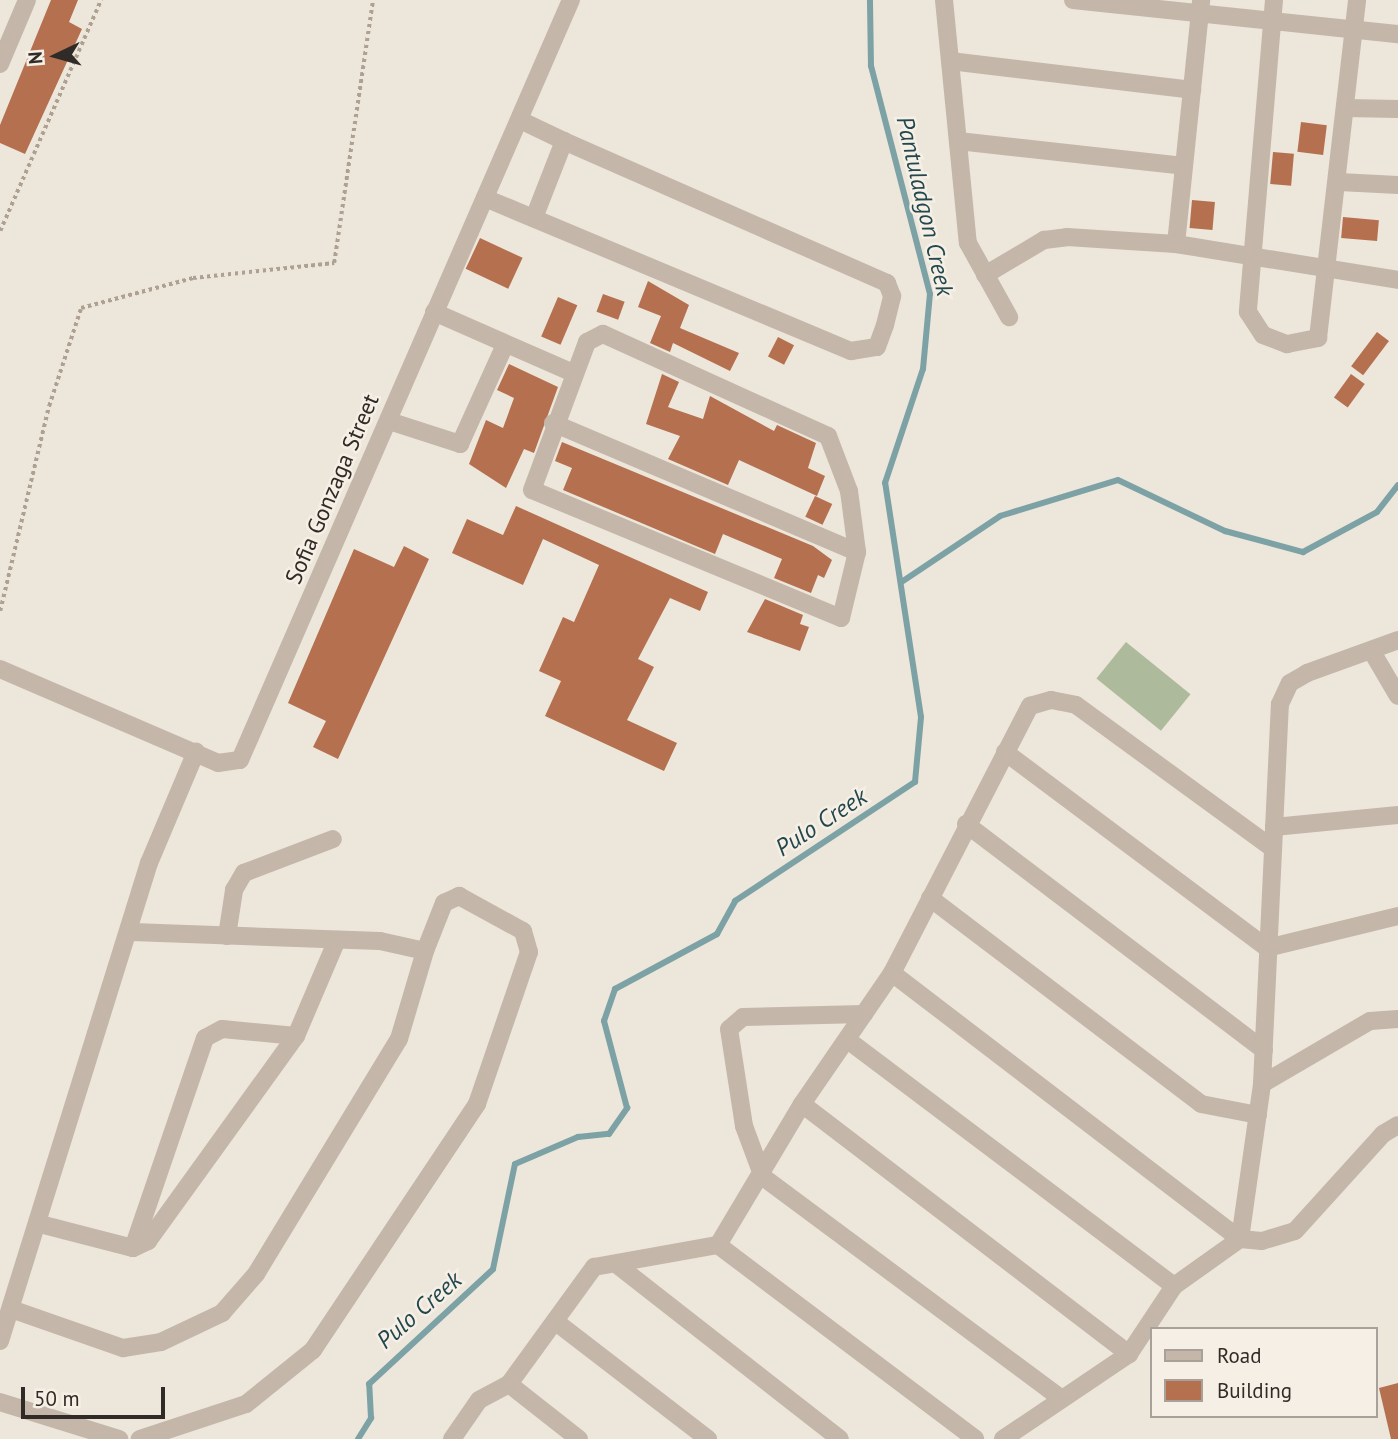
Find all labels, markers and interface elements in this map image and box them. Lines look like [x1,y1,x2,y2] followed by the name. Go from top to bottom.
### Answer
[21,21,91,91] north arrow
[23,51,48,65] text: N
[890,113,960,299] water label: Pantuladgon Creek
[279,390,385,588] street label: Sofia Gonzaga Street
[770,782,872,862] water label: Pulo Creek
[371,1265,467,1355] water label: Pulo Creek
[1150,1327,1377,1418] legend
[1217,1342,1261,1369] text: Road
[24,1372,168,1416] scale bar
[1217,1377,1292,1404] text: Building
[34,1385,80,1412] text: 50 m

